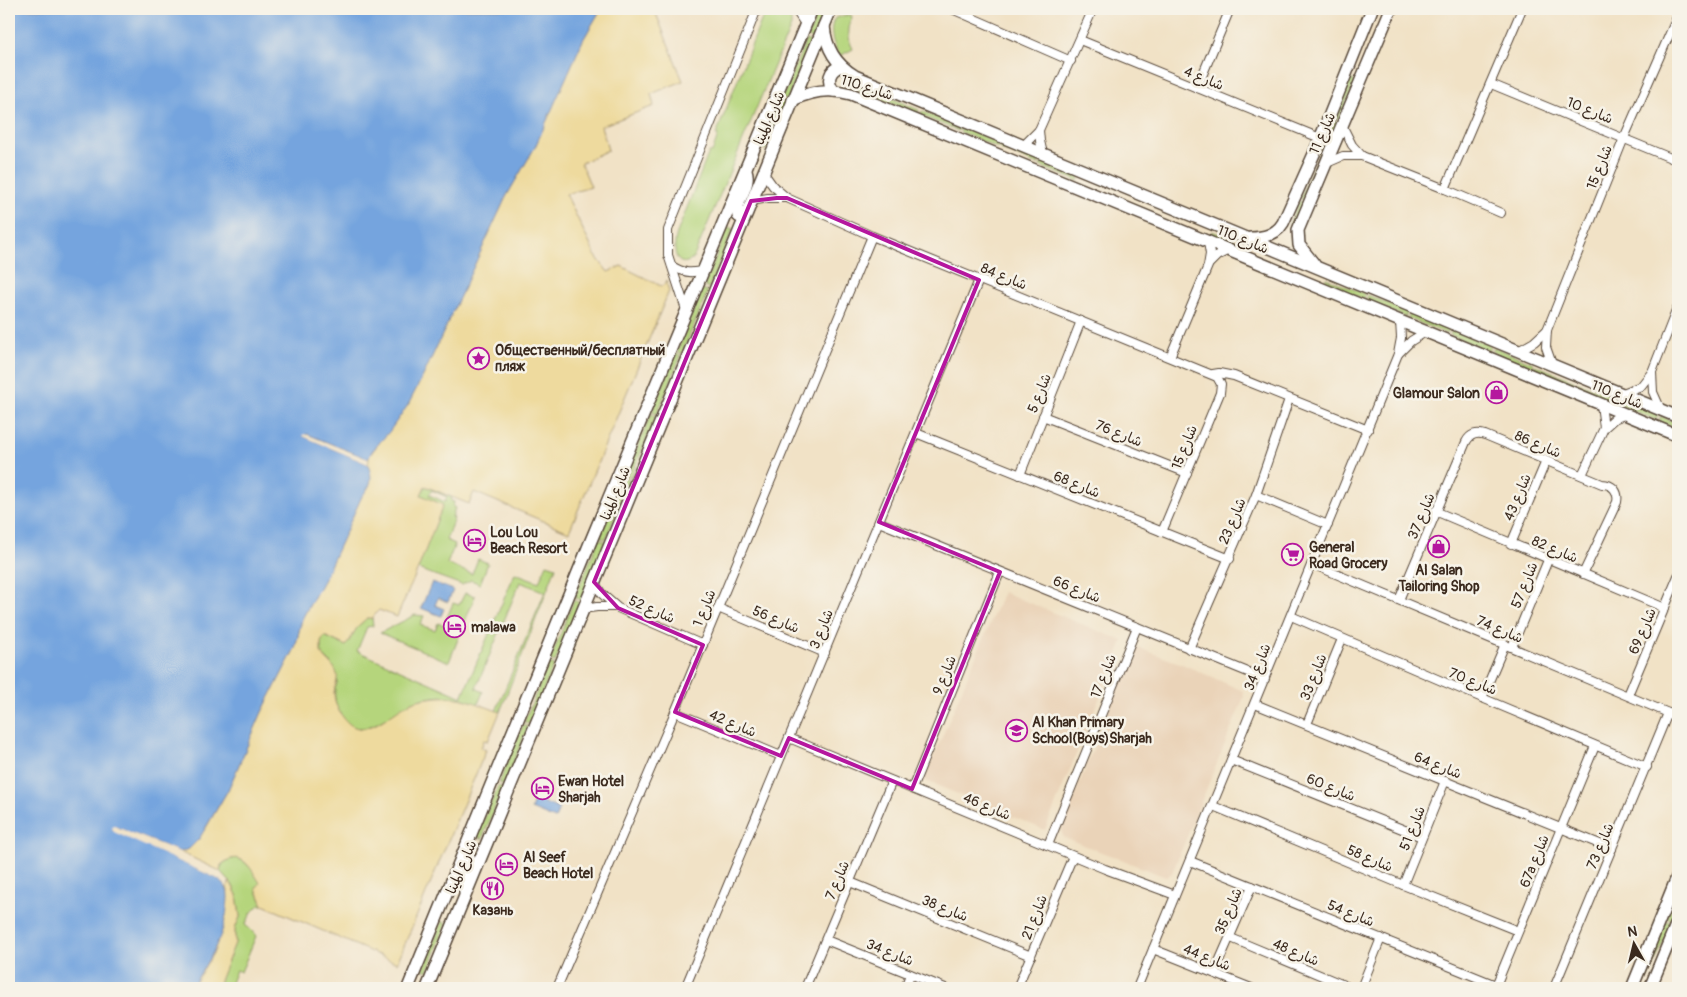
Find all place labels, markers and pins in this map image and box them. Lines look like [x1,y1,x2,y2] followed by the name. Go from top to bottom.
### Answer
[495,342,666,375] place label: Общественный/бесплатный пляж
[467,346,491,370] place icon: Общественный/бесплатный пляж
[1484,381,1508,405] shop icon: Glamour Salon
[1393,385,1480,402] place label: Glamour Salon
[490,524,568,557] place label: Lou Lou Beach Resort
[462,528,486,552] hotel icon: Lou Lou Beach Resort
[1427,535,1451,559] shop icon: Al Salan Tailoring Shop
[1309,539,1388,572] place label: General Road Grocery
[1281,543,1305,567] supermarket icon: General Road Grocery
[1397,562,1480,595] place label: Al Salan Tailoring Shop
[443,615,467,639] hotel icon: malawa
[471,619,516,636] place label: malawa
[1032,714,1152,747] place label: Al Khan Primary School(Boys)Sharjah
[1004,718,1028,742] school or university icon: Al Khan Primary School(Boys)Sharjah
[558,773,624,806] place label: Ewan Hotel Sharjah
[530,777,554,801] hotel icon: Ewan Hotel Sharjah
[523,849,593,882] place label: Al Seef Beach Hotel
[495,853,519,877] hotel icon: Al Seef Beach Hotel
[481,876,505,900] restaurant icon: Казань
[472,902,514,919] place label: Казань

